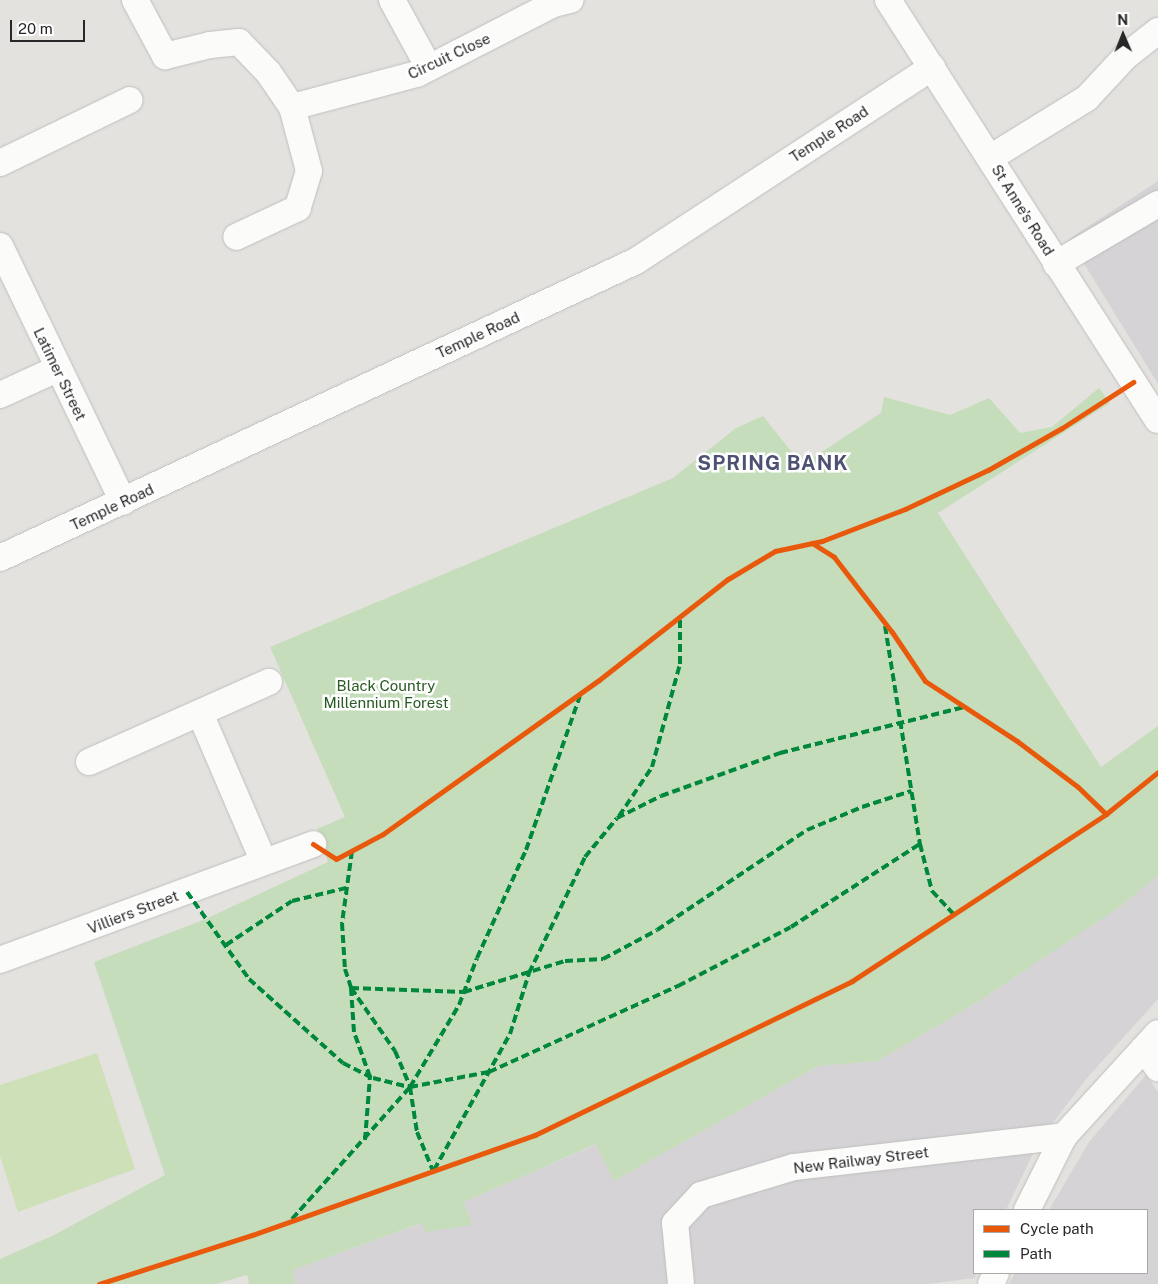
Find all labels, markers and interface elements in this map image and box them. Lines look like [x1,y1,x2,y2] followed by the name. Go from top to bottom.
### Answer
[12,10,88,42] scale bar
[1098,10,1148,60] north arrow
[1117,12,1128,28] text: N
[18,20,53,37] text: 20 m
[405,29,493,83] street label: Circuit Close
[786,102,872,166] street label: Temple Road
[988,161,1058,259] street label: St Anne's Road
[433,308,523,362] street label: Temple Road
[30,325,90,423] street label: Latimer Street
[696,451,850,475] district label: SPRING BANK
[67,480,157,534] street label: Temple Road
[323,676,449,711] park label: Black Country Millennium Forest
[85,886,181,938] street label: Villiers Street
[792,1143,930,1177] street label: New Railway Street
[973,1209,1148,1274] legend
[1020,1220,1094,1237] text: Cycle path
[1020,1245,1052,1262] text: Path

